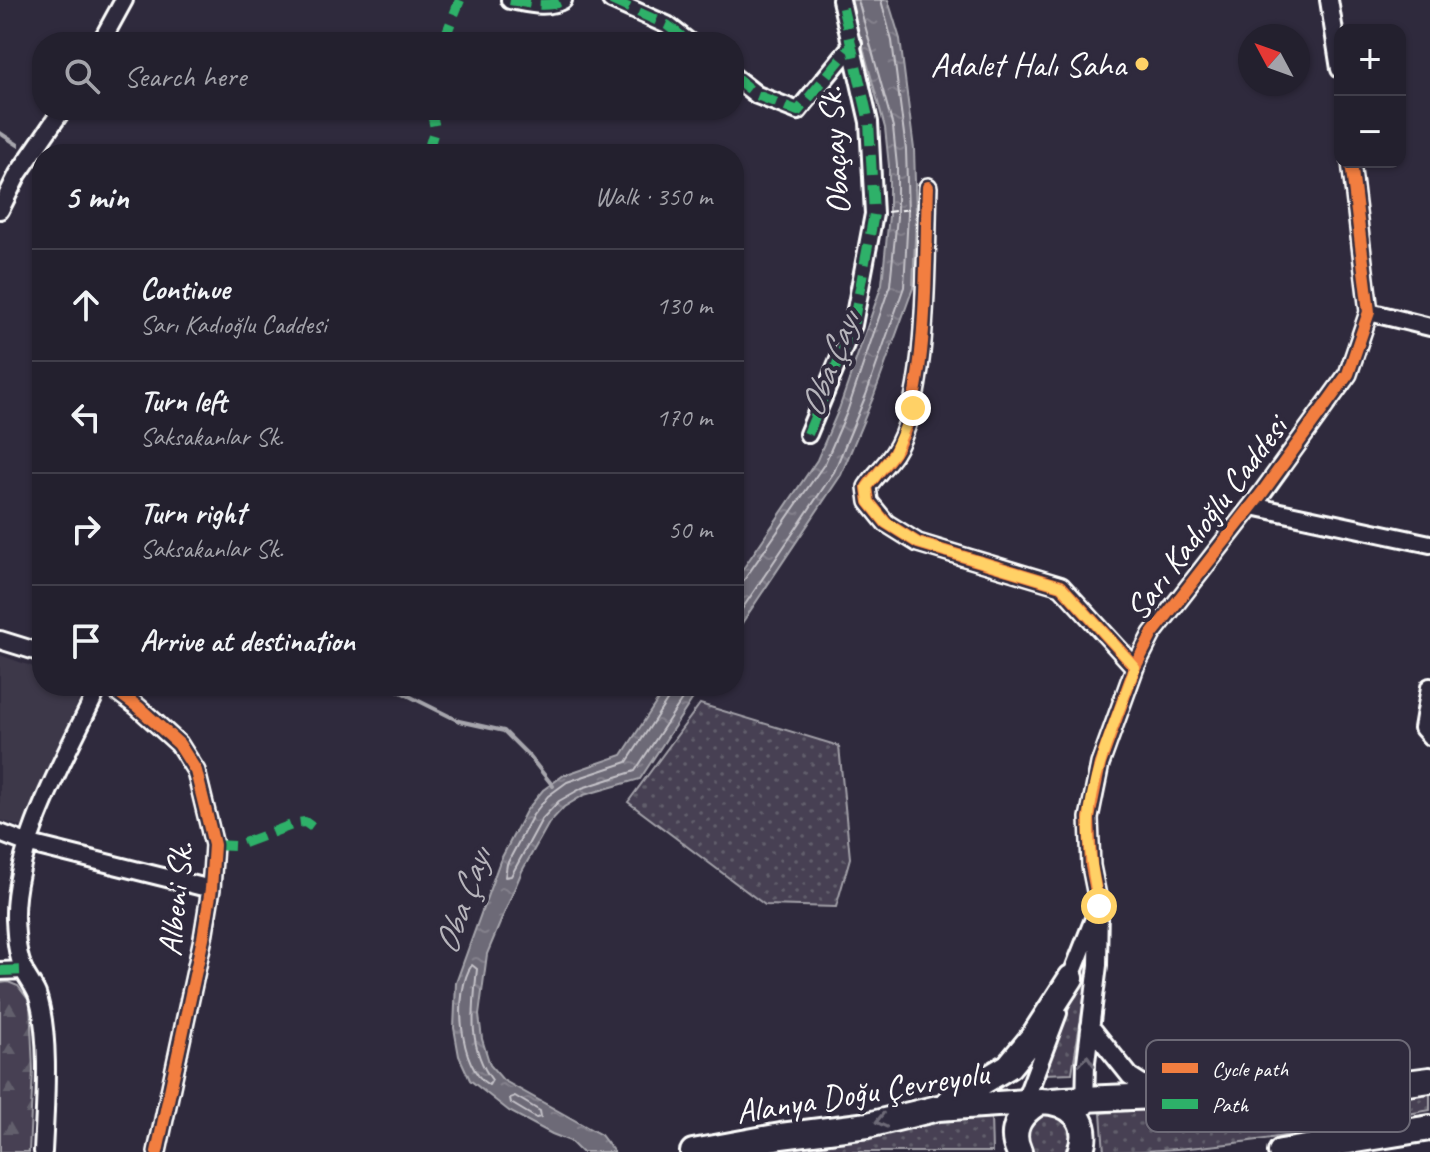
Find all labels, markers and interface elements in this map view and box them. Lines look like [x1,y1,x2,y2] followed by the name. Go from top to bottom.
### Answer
[1238,24,1310,96] north arrow
[1334,24,1406,168] map controls
[1334,24,1406,96] button: +
[32,32,744,120] search box
[931,43,1128,86] place label: Adalet Halı Saha
[60,54,104,98] icon: search
[1133,55,1151,73] marker: Adalet Halı Saha
[124,57,246,95] text: Search here
[808,85,860,216] street label: Obaçay Sk.
[1334,96,1406,168] button: −
[64,175,129,218] text: 5 min
[595,180,712,213] text: Walk · 350 m
[140,270,230,308] text: Continue
[64,283,108,327] icon: ahead
[656,289,712,322] text: 130 m
[788,301,872,423] water label: Oba Çayı
[140,308,327,341] text: Sarı Kadıoğlu Caddesi
[140,382,227,420] text: Turn left
[895,390,931,426] route end
[64,395,108,439] icon: left
[656,401,712,434] text: 170 m
[1115,405,1299,628] street label: Sarı Kadıoğlu Caddesi
[140,420,283,453] text: Saksakanlar Sk.
[140,494,245,532] text: Turn right
[64,507,108,551] icon: right
[668,513,712,546] text: 50 m
[140,532,283,565] text: Saksakanlar Sk.
[64,619,108,663] icon: arrive
[140,622,355,660] text: Arrive at destination
[423,838,503,960] water label: Oba Çayı
[148,840,202,958] street label: Albeni Sk.
[1081,888,1117,924] route start
[1146,1040,1410,1132] legend
[733,1050,994,1133] street label: Alanya Doğu Çevreyolu
[1078,1054,1095,1067] one-way arrow
[1212,1055,1289,1083] text: Cycle path
[1212,1091,1249,1119] text: Path
[874,1112,888,1129] one-way arrow

